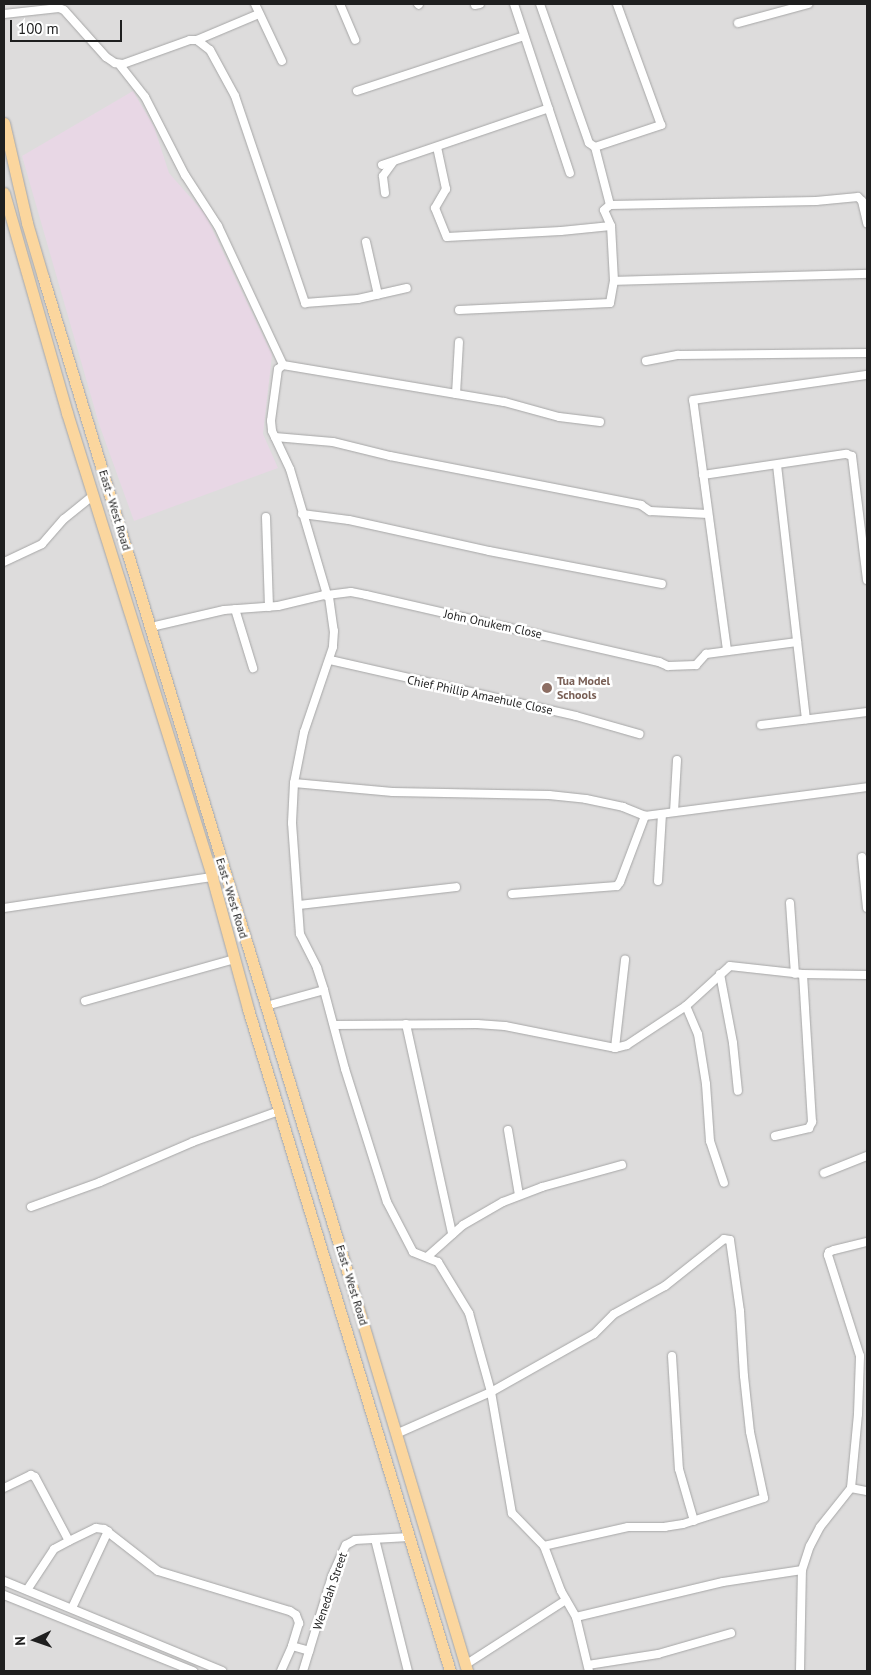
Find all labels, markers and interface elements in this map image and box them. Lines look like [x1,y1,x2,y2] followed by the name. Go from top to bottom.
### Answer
[12,10,125,42] scale bar
[18,19,59,38] text: 100 m
[96,467,134,553] street label: East - West Road
[443,607,543,641] street label: John Onukem Close
[406,672,554,718] street label: Chief Phillip Amaehule Close
[557,674,610,702] place label: Tua Model Schools
[541,682,553,694] marker: Tua Model Schools
[213,855,251,941] street label: East - West Road
[333,1242,371,1328] street label: East - West Road
[310,1550,350,1632] street label: Wenedah Street
[10,1615,60,1665] north arrow
[11,1636,29,1646] text: N

